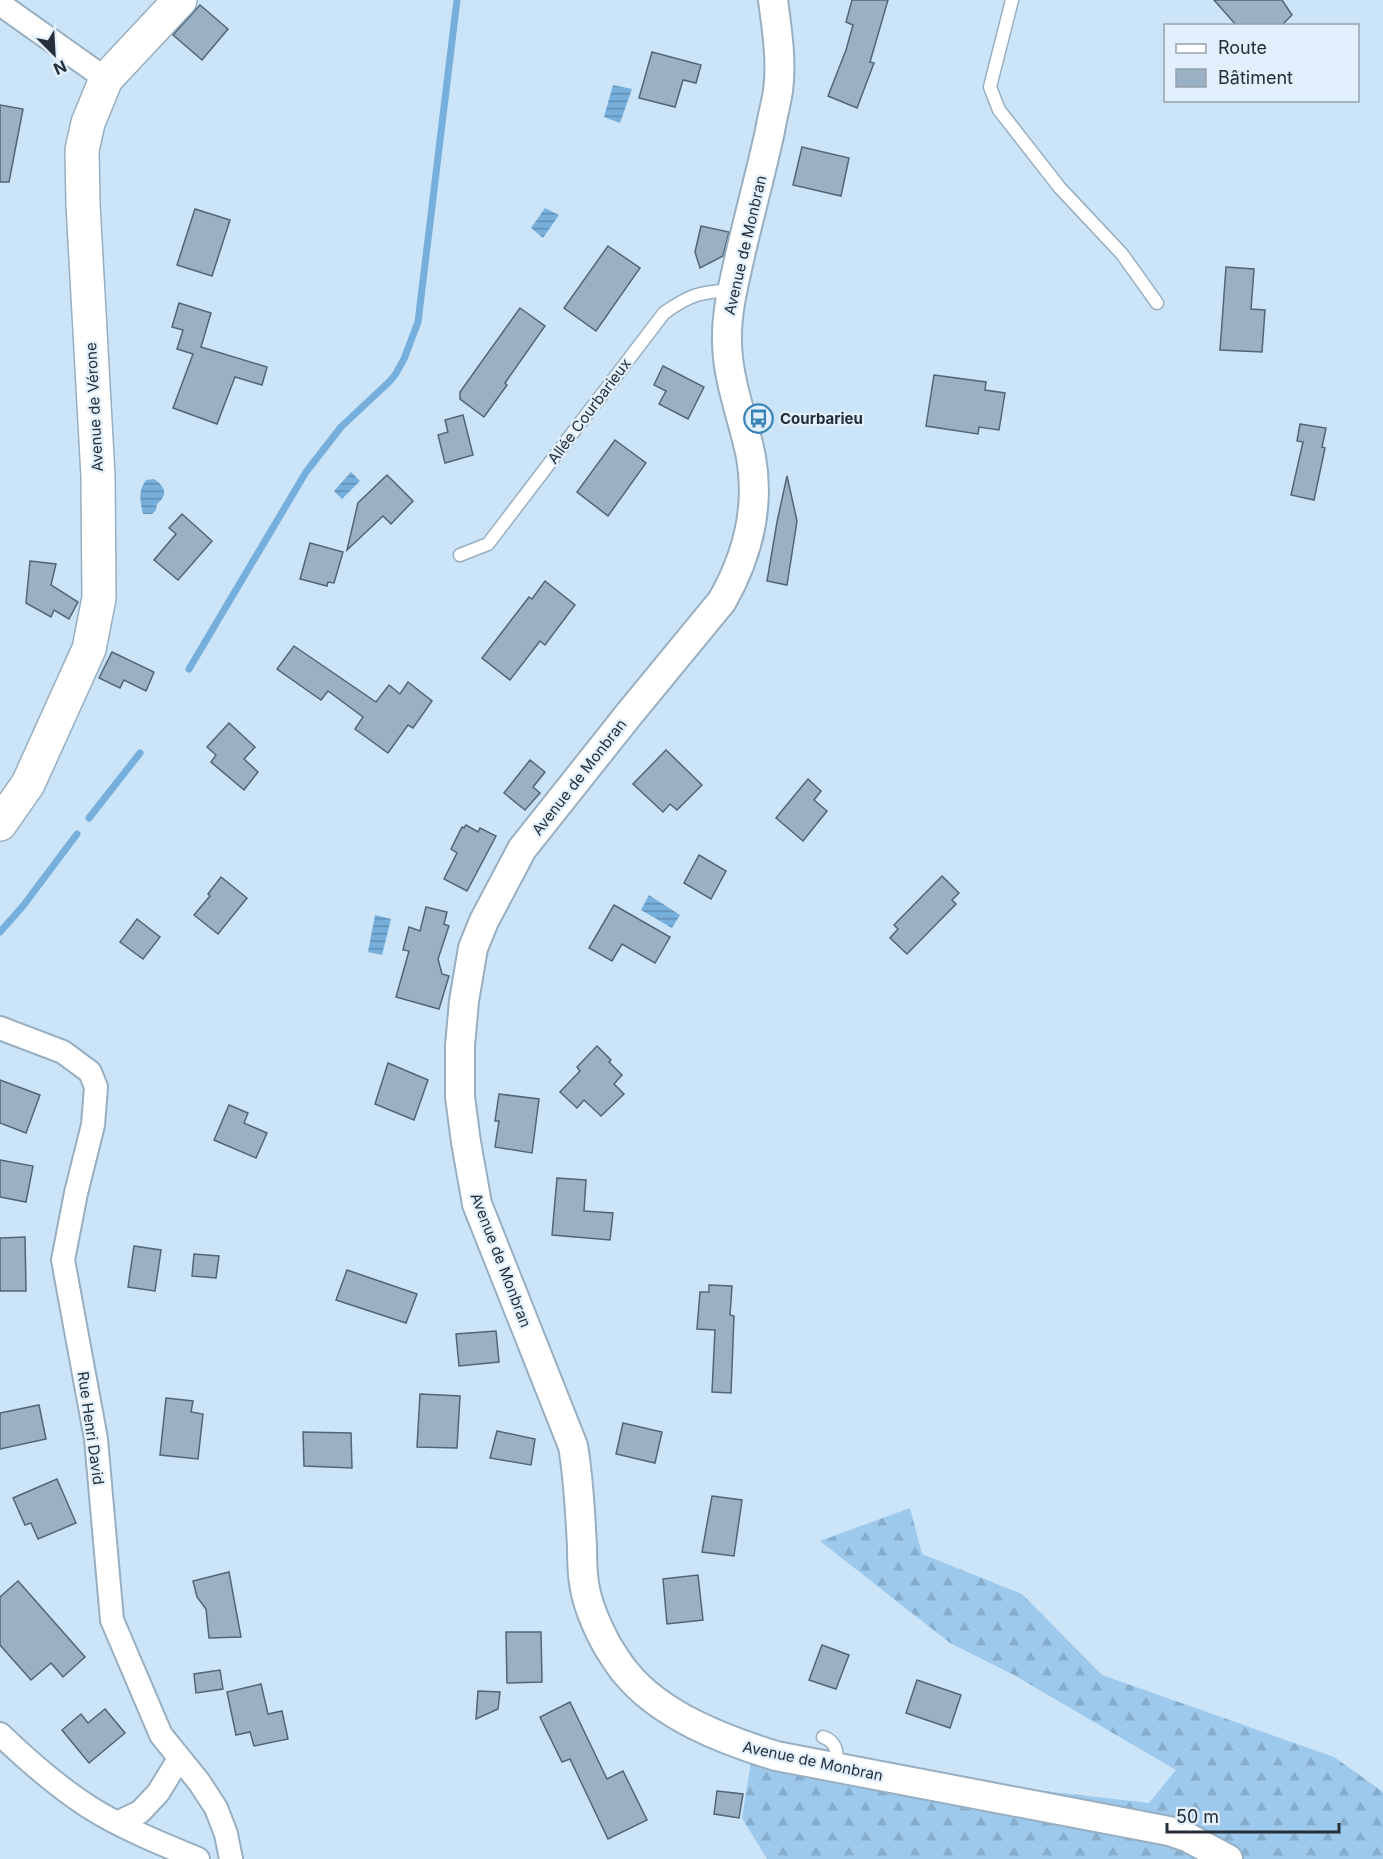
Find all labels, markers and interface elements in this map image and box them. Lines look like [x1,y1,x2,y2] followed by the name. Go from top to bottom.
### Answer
[24,24,84,84] north arrow
[1164,24,1359,102] legend
[1218,37,1267,58] text: Route
[50,56,70,79] text: N
[1218,67,1293,88] text: Bâtiment
[720,173,770,317] street label: Avenue de Monbran
[81,342,107,472] street label: Avenue de Vérone
[543,355,635,467] street label: Allée Courbarieux
[743,402,775,434] bus stop icon: Courbarieu
[780,409,863,428] place label: Courbarieu
[528,715,630,839] street label: Avenue de Monbran
[467,1190,535,1330] street label: Avenue de Monbran
[74,1370,108,1486] street label: Rue Henri David
[741,1737,885,1785] street label: Avenue de Monbran
[1167,1796,1340,1834] scale bar
[1176,1806,1219,1827] text: 50 m

